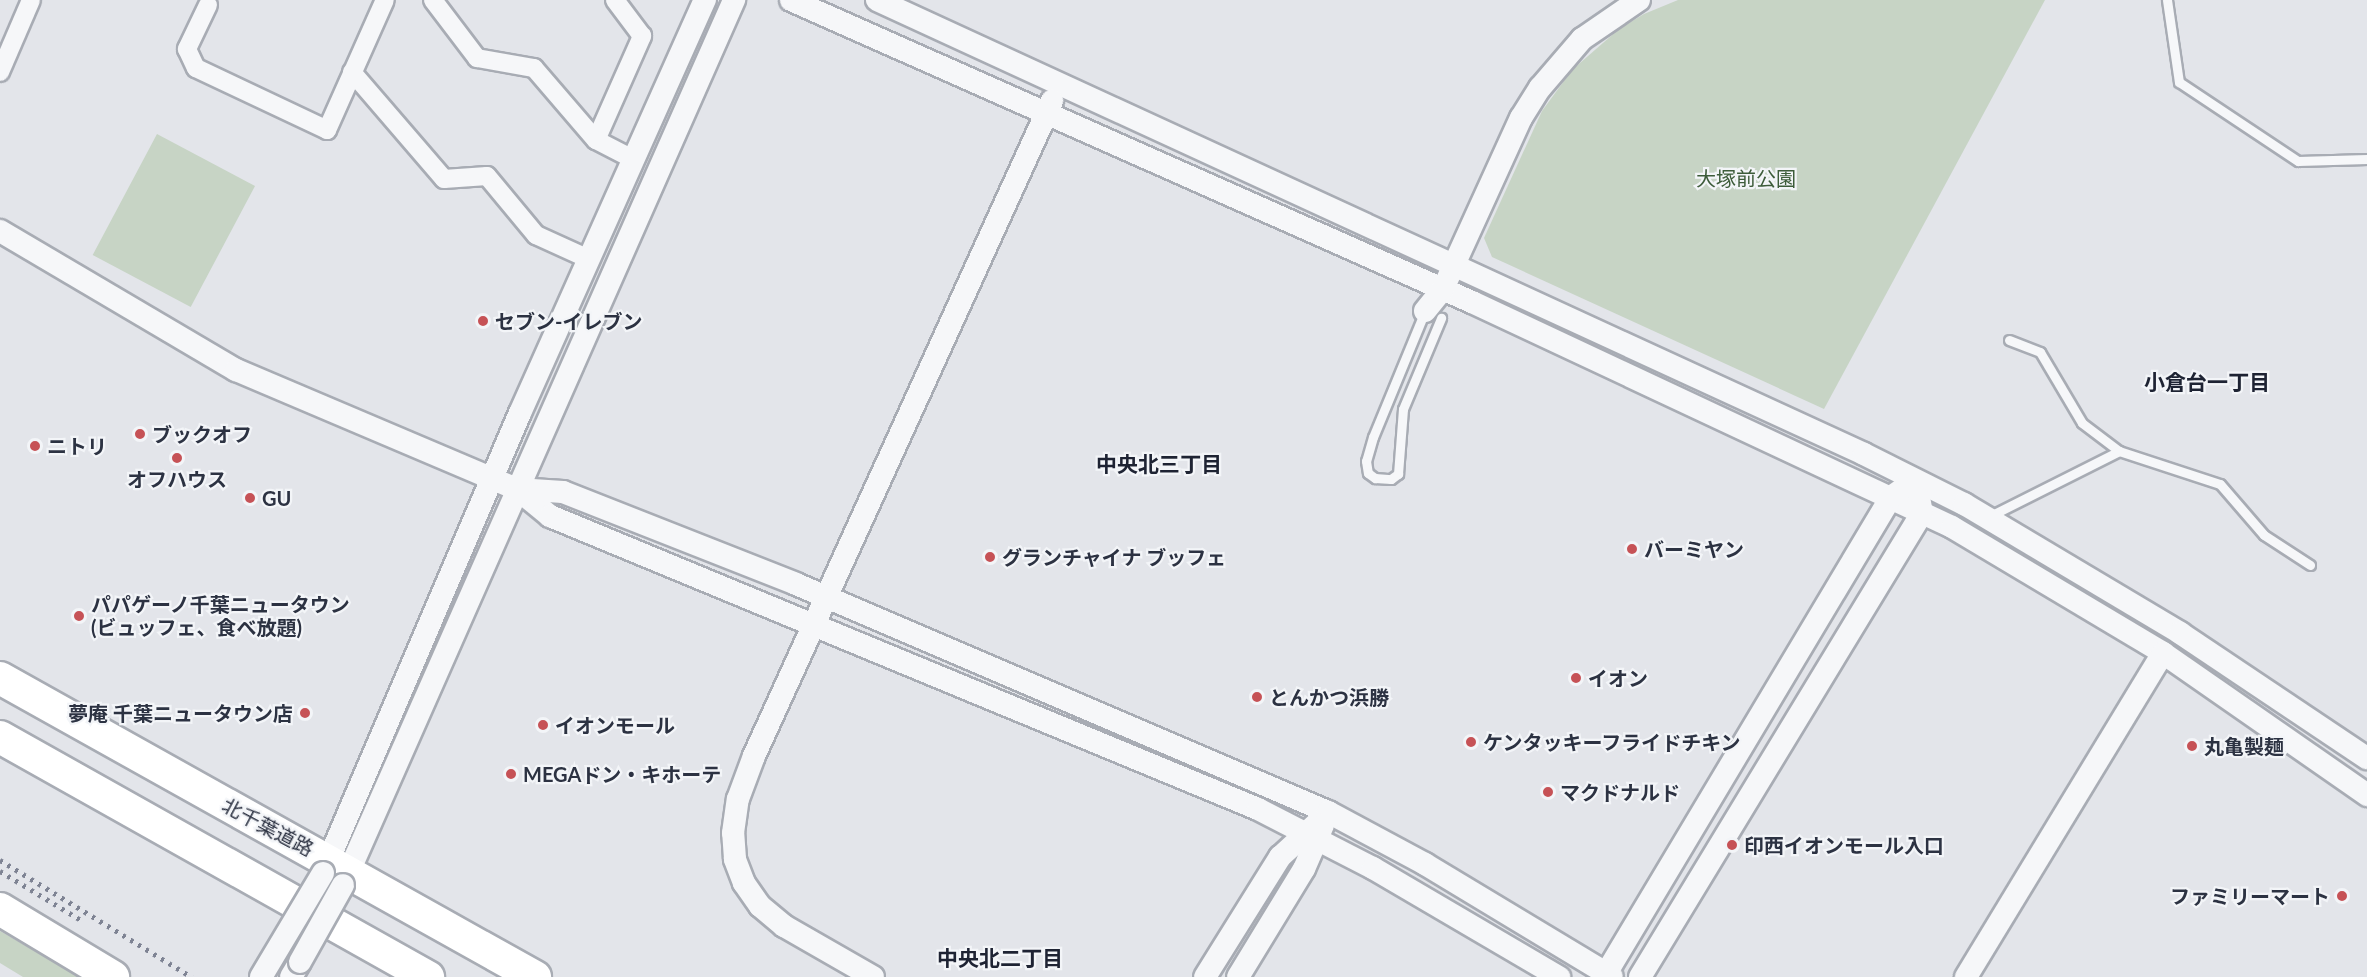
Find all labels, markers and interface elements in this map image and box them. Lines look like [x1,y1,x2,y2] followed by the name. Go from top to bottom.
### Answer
[1696,166,1796,190] park label: 大塚前公園
[495,309,642,333] place label: セブン-イレブン
[476,314,490,328] marker: セブン-イレブン
[2144,369,2270,395] district label: 小倉台一丁目
[152,422,252,446] place label: ブックオフ
[133,427,147,441] marker: ブックオフ
[47,434,107,458] place label: ニトリ
[28,439,42,453] marker: ニトリ
[170,451,184,465] marker: オフハウス
[1096,451,1222,477] district label: 中央北三丁目
[127,467,227,491] place label: オフハウス
[262,486,291,510] place label: GU
[243,491,257,505] marker: GU
[1644,537,1744,561] place label: バーミヤン
[1625,542,1639,556] marker: バーミヤン
[1002,545,1227,569] place label: グランチャイナ ブッフェ
[983,550,997,564] marker: グランチャイナ ブッフェ
[91,592,351,639] place label: パパゲーノ千葉ニュータウン (ビュッフェ、食べ放題)
[72,609,86,623] marker: パパゲーノ千葉ニュータウン (ビュッフェ、食べ放題)
[1588,666,1648,690] place label: イオン
[1569,671,1583,685] marker: イオン
[1269,685,1389,709] place label: とんかつ浜勝
[1250,690,1264,704] marker: とんかつ浜勝
[68,701,293,725] place label: 夢庵 千葉ニュータウン店
[298,706,312,720] marker: 夢庵 千葉ニュータウン店
[555,713,675,737] place label: イオンモール
[536,718,550,732] marker: イオンモール
[1483,730,1743,754] place label: ケンタッキーフライドチキン
[2204,734,2284,758] place label: 丸亀製麺
[1464,735,1478,749] marker: ケンタッキーフライドチキン
[2185,739,2199,753] marker: 丸亀製麺
[523,762,721,786] place label: MEGAドン・キホーテ
[504,767,518,781] marker: MEGAドン・キホーテ
[1560,780,1680,804] place label: マクドナルド
[1541,785,1555,799] marker: マクドナルド
[218,793,318,861] street label: 北千葉道路
[1744,833,1944,857] place label: 印西イオンモール入口
[1725,838,1739,852] marker: 印西イオンモール入口
[2170,884,2330,908] place label: ファミリーマート
[2335,889,2349,903] marker: ファミリーマート
[937,945,1063,971] district label: 中央北二丁目

